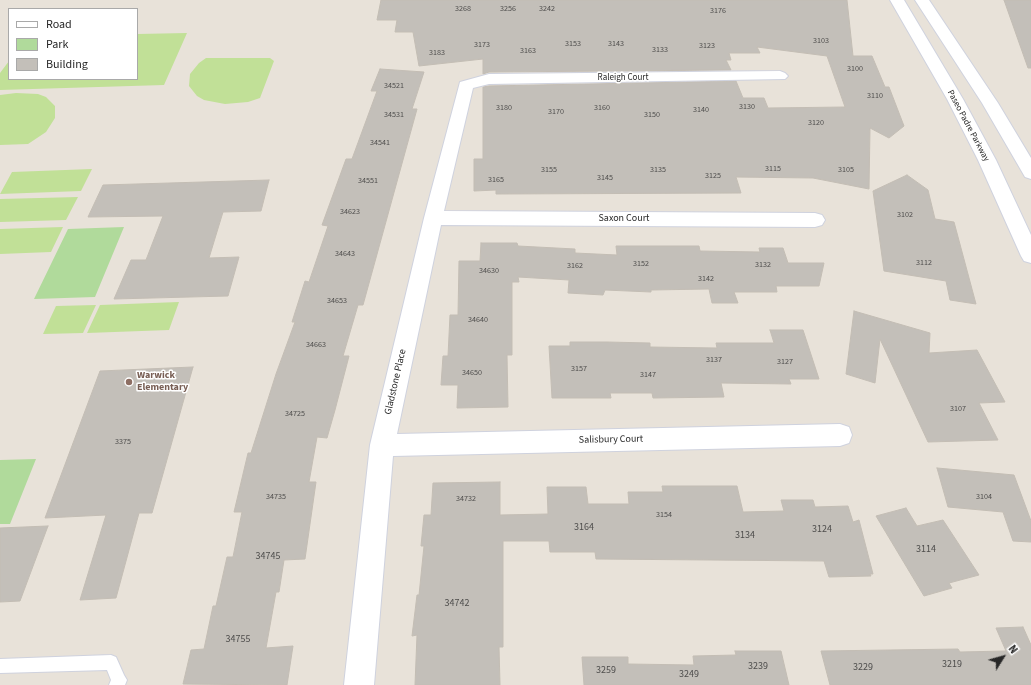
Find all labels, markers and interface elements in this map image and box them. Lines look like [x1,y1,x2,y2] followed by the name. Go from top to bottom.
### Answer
[455,4,471,14] house number: 3268
[500,4,516,14] house number: 3256
[539,4,555,14] house number: 3242
[710,6,726,16] house number: 3176
[8,8,138,80] legend
[46,16,72,33] text: Road
[46,36,68,53] text: Park
[813,36,829,46] house number: 3103
[565,39,581,49] house number: 3153
[608,39,624,49] house number: 3143
[474,40,490,50] house number: 3173
[699,41,715,51] house number: 3123
[652,45,668,55] house number: 3133
[520,46,536,56] house number: 3163
[429,48,445,58] house number: 3183
[46,56,88,73] text: Building
[847,64,863,74] house number: 3100
[598,73,648,83] street label: Raleigh Court
[384,81,404,91] house number: 34521
[945,88,991,164] street label: Paseo Padre Parkway
[867,91,883,101] house number: 3110
[739,102,755,112] house number: 3130
[496,103,512,113] house number: 3180
[594,103,610,113] house number: 3160
[693,105,709,115] house number: 3140
[548,107,564,117] house number: 3170
[384,110,404,120] house number: 34531
[644,110,660,120] house number: 3150
[808,118,824,128] house number: 3120
[370,138,390,148] house number: 34541
[765,164,781,174] house number: 3115
[541,165,557,175] house number: 3155
[650,165,666,175] house number: 3135
[838,165,854,175] house number: 3105
[705,171,721,181] house number: 3125
[597,173,613,183] house number: 3145
[488,175,504,185] house number: 3165
[358,176,378,186] house number: 34551
[340,207,360,217] house number: 34623
[897,210,913,220] house number: 3102
[599,213,649,225] street label: Saxon Court
[335,249,355,259] house number: 34643
[916,258,932,268] house number: 3112
[633,259,649,269] house number: 3152
[755,260,771,270] house number: 3132
[567,261,583,271] house number: 3162
[479,266,499,276] house number: 34630
[698,274,714,284] house number: 3142
[327,296,347,306] house number: 34653
[468,315,488,325] house number: 34640
[306,340,326,350] house number: 34663
[383,348,409,416] street label: Gladstone Place
[706,355,722,365] house number: 3137
[777,357,793,367] house number: 3127
[571,364,587,374] house number: 3157
[462,368,482,378] house number: 34650
[137,370,188,394] place label: Warwick Elementary
[640,370,656,380] house number: 3147
[124,377,134,387] marker: Warwick Elementary
[950,404,966,414] house number: 3107
[285,409,305,419] house number: 34725
[579,433,643,447] street label: Salisbury Court
[115,437,131,447] house number: 3375
[266,492,286,502] house number: 34735
[976,492,992,502] house number: 3104
[456,494,476,504] house number: 34732
[656,510,672,520] house number: 3154
[574,522,594,534] house number: 3164
[812,524,832,536] house number: 3124
[735,530,755,542] house number: 3134
[916,544,936,556] house number: 3114
[256,551,280,563] house number: 34745
[445,598,469,610] house number: 34742
[226,634,250,646] house number: 34755
[983,637,1023,677] north arrow
[1005,642,1021,657] text: N
[942,659,962,671] house number: 3219
[748,661,768,673] house number: 3239
[853,662,873,674] house number: 3229
[596,665,616,677] house number: 3259
[679,669,699,681] house number: 3249

